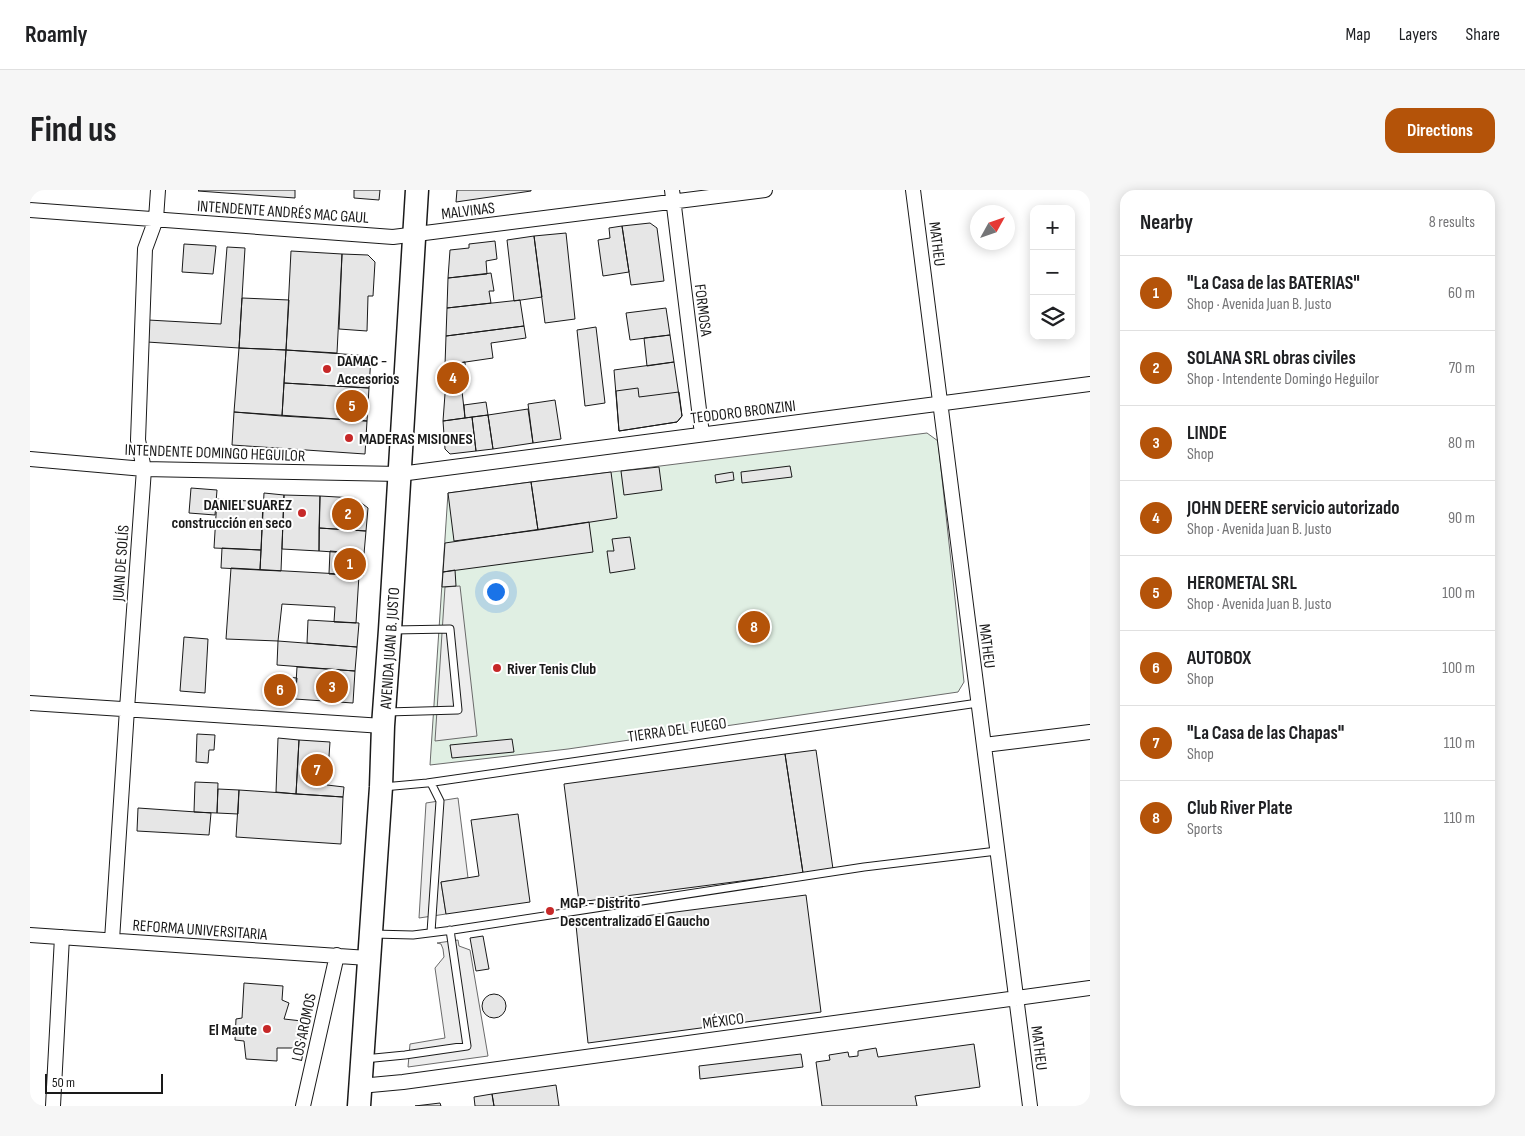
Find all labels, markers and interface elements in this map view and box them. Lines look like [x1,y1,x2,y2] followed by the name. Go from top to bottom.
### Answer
[25,20,88,49] text: Roamly
[1346,24,1371,45] text: Map
[1399,24,1438,45] text: Layers
[1466,24,1500,45] text: Share
[1385,108,1495,153] button: Directions
[30,109,117,152] text: Find us
[196,197,370,228] street label: INTENDENTE ANDRÉS MAC GAUL
[440,199,496,224] street label: MALVINAS
[970,205,1015,250] north arrow
[1030,205,1075,340] map controls
[1030,205,1075,250] button: +
[1140,210,1193,235] text: Nearby
[1429,213,1475,232] text: 8 results
[924,221,949,268] street label: MATHEU
[1030,250,1075,295] button: −
[1187,272,1360,295] text: "La Casa de las BATERIAS"
[690,283,715,337] street label: FORMOSA
[1153,284,1159,303] text: 1
[1448,284,1475,303] text: 60 m
[1030,295,1075,340] button: layers
[1187,295,1332,314] text: Shop · Avenida Juan B. Justo
[1187,347,1356,370] text: SOLANA SRL obras civiles
[336,352,399,389] place label: DAMAC - Accesorios
[437,359,469,397] pin: 4
[1152,359,1160,378] text: 2
[1449,359,1475,378] text: 70 m
[321,363,333,375] marker: DAMAC - Accesorios
[1187,370,1379,389] text: Shop · Intendente Domingo Heguilor
[336,387,368,425] pin: 5
[689,397,797,428] street label: TEODORO BRONZINI
[1187,422,1227,445] text: LINDE
[359,430,473,449] place label: MADERAS MISIONES
[343,432,355,444] marker: MADERAS MISIONES
[1152,434,1160,453] text: 3
[1448,434,1475,453] text: 80 m
[124,441,306,466] street label: INTENDENTE DOMINGO HEGUILOR
[1187,445,1214,464] text: Shop
[332,495,364,533] pin: 2
[171,496,292,533] place label: DANIEL SUAREZ construcción en seco
[1187,497,1400,520] text: JOHN DEERE servicio autorizado
[296,507,308,519] marker: DANIEL SUAREZ construcción en seco
[1152,509,1160,528] text: 4
[1448,509,1475,528] text: 90 m
[1187,520,1332,539] text: Shop · Avenida Juan B. Justo
[109,524,134,603] street label: JUAN DE SOLÍS
[334,545,366,583] pin: 1
[1187,572,1297,595] text: HEROMETAL SRL
[483,579,509,605] your location
[1152,584,1160,603] text: 5
[1442,584,1475,603] text: 100 m
[377,587,404,711] street label: AVENIDA JUAN B. JUSTO
[1187,595,1332,614] text: Shop · Avenida Juan B. Justo
[738,608,770,646] pin: 8
[974,623,999,670] street label: MATHEU
[1187,647,1251,670] text: AUTOBOX
[1152,659,1160,678] text: 6
[1442,659,1475,678] text: 100 m
[507,660,596,679] place label: River Tenis Club
[491,662,503,674] marker: River Tenis Club
[316,668,348,706] pin: 3
[1187,670,1214,689] text: Shop
[264,671,296,709] pin: 6
[627,714,728,747] street label: TIERRA DEL FUEGO
[1187,722,1344,745] text: "La Casa de las Chapas"
[1153,734,1159,753] text: 7
[1444,734,1475,753] text: 110 m
[1187,745,1214,764] text: Shop
[301,751,333,789] pin: 7
[1187,797,1293,820] text: Club River Plate
[1152,809,1160,828] text: 8
[1444,809,1475,828] text: 110 m
[1187,820,1222,839] text: Sports
[560,894,710,931] place label: MGP - Distrito Descentralizado El Gaucho
[544,905,556,917] marker: MGP - Distrito Descentralizado El Gaucho
[132,916,268,945] street label: REFORMA UNIVERSITARIA
[288,991,321,1063] street label: LOS AROMOS
[701,1009,745,1034] street label: MÉXICO
[209,1021,257,1040] place label: El Maute
[261,1023,273,1035] marker: El Maute
[1026,1025,1051,1072] street label: MATHEU
[45,1071,162,1094] scale bar
[52,1074,75,1091] text: 50 m

